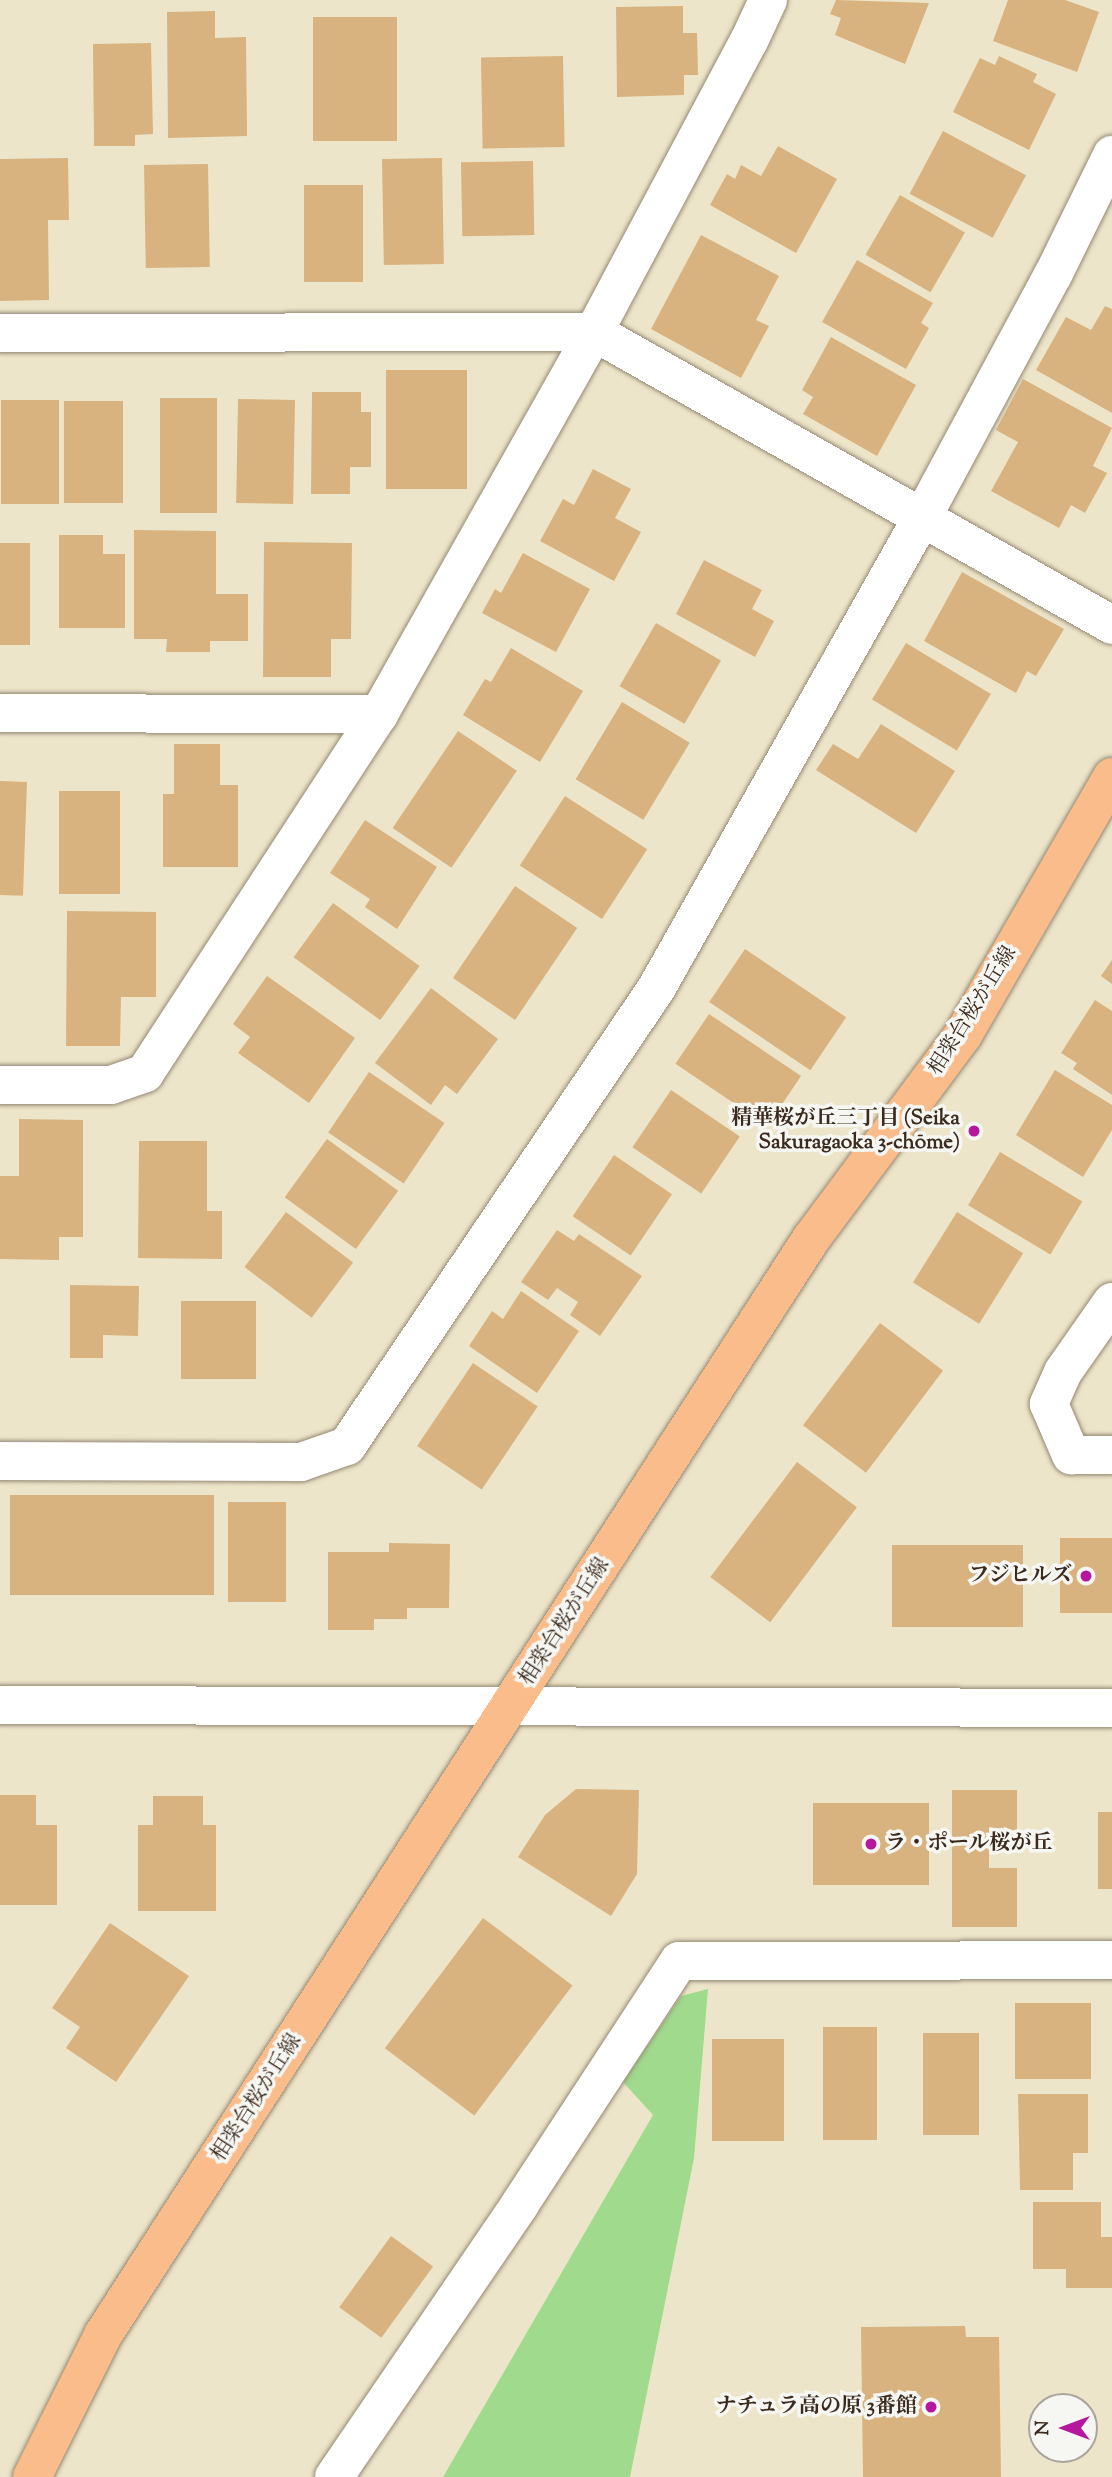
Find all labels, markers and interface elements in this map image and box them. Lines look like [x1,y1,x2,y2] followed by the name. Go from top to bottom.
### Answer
[923,942,1023,1080] street label: 相楽台桜が丘線
[732,1106,960,1156] place label: 精華桜が丘三丁目 (Seika Sakuragaoka 3-chōme)
[966,1123,982,1139] marker: 精華桜が丘三丁目 (Seika Sakuragaoka 3-chōme)
[514,1553,616,1691] street label: 相楽台桜が丘線
[967,1563,1072,1589] place label: フジヒルズ
[1078,1568,1094,1584] marker: フジヒルズ
[885,1831,1053,1857] place label: ラ・ポール桜が丘
[863,1836,879,1852] marker: ラ・ポール桜が丘
[206,2029,308,2167] street label: 相楽台桜が丘線
[1028,2393,1098,2463] north arrow
[715,2394,917,2420] place label: ナチュラ高の原 3番館
[923,2399,939,2415] marker: ナチュラ高の原 3番館
[1030,2420,1057,2436] text: N

